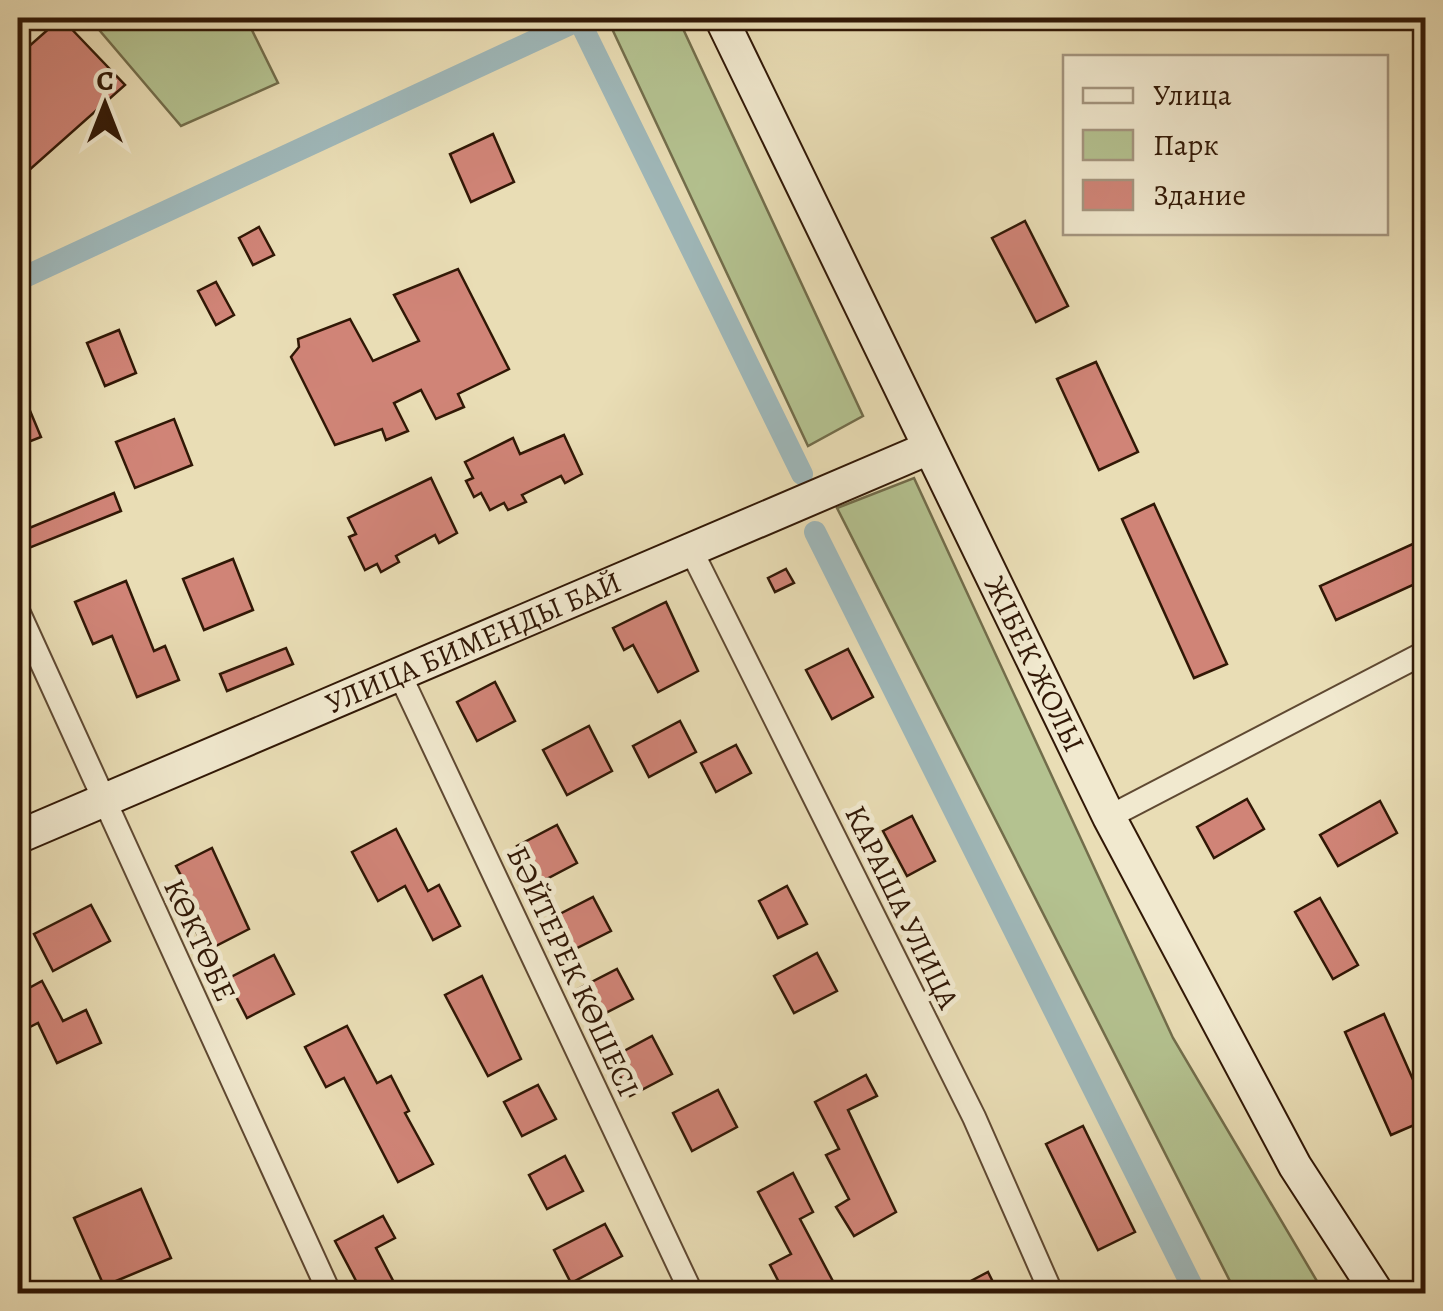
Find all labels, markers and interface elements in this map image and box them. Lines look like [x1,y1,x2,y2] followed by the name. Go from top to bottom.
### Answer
[55,55,155,155] north arrow
[1063,55,1388,235] legend
[96,62,114,100] text: С
[1153,75,1232,115] text: Улица
[1153,125,1219,165] text: Парк
[1153,175,1246,215] text: Здание
[319,562,627,723] street label: УЛИЦА БИМЕНДЫ БАЙ
[975,569,1094,758] street label: ЖІБЕК ЖОЛЫ
[835,799,969,1016] street label: КАРАША УЛИЦА
[497,840,649,1102] street label: БӘЙТЕРЕК КӨШЕСІ
[154,872,246,1008] street label: КӨКТӨБЕ

